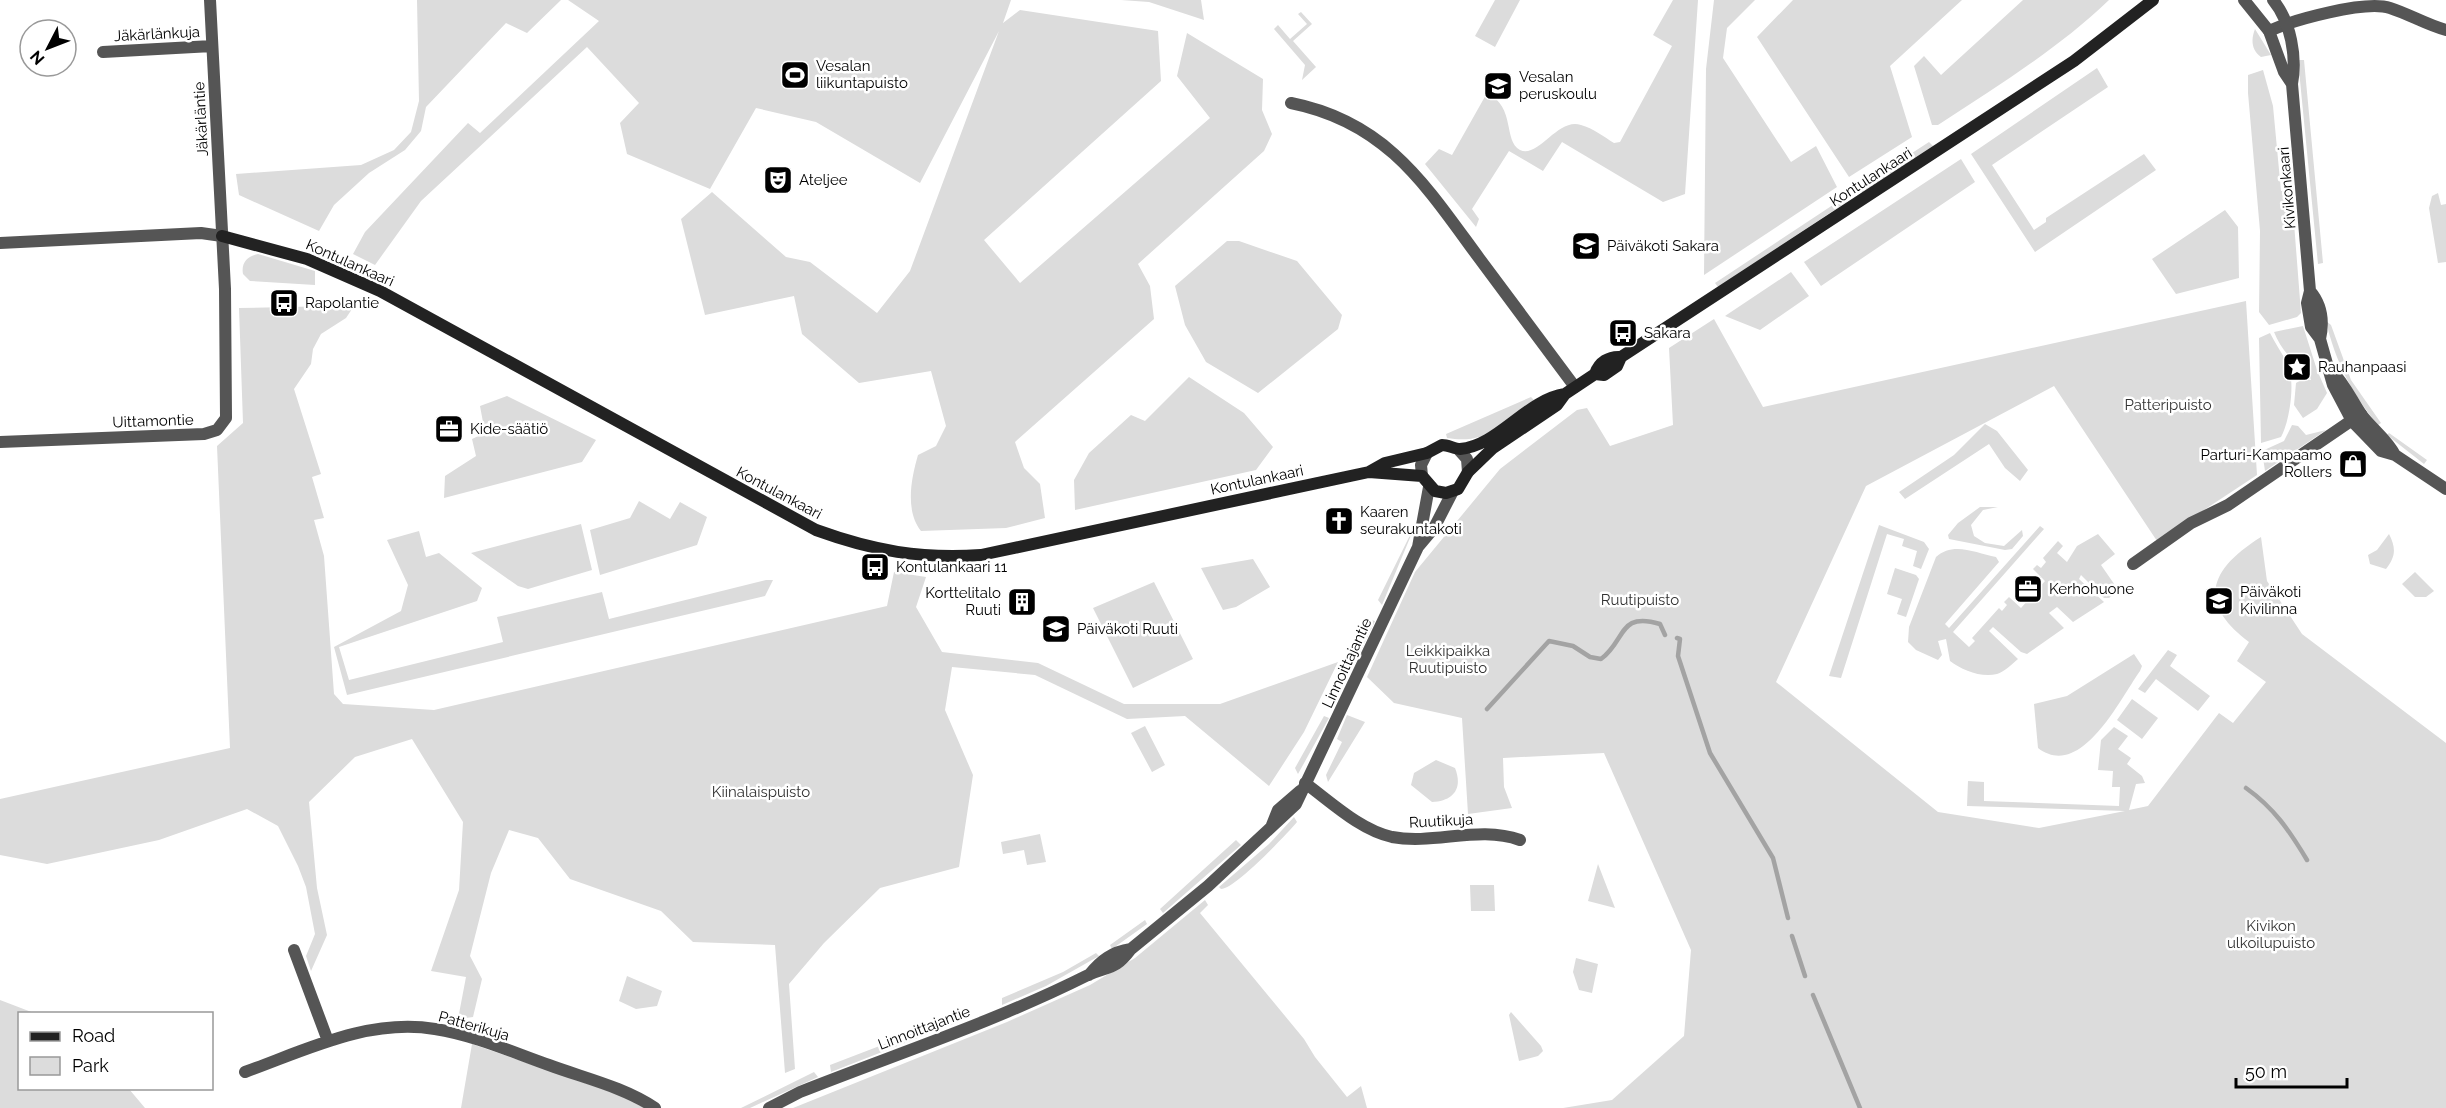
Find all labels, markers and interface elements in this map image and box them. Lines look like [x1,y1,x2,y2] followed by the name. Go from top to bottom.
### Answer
[18,18,78,78] north arrow
[114,23,200,45] street label: Jäkärlänkuja
[26,47,48,69] text: N
[816,57,908,92] place label: Vesalan liikuntapuisto
[779,59,811,91] sports icon: Vesalan liikuntapuisto
[1519,68,1597,103] place label: Vesalan peruskoulu
[1482,70,1514,102] school or university icon: Vesalan peruskoulu
[190,81,212,157] street label: Jäkärläntie
[1826,144,1916,210] street label: Kontulankaari
[2274,146,2300,230] street label: Kivikonkaari
[762,164,794,196] theatre icon: Ateljee
[799,171,848,189] place label: Ateljee
[1570,230,1602,262] school or university icon: Päiväkoti Sakara
[303,236,397,290] street label: Kontulankaari
[1607,237,1719,255] place label: Päiväkoti Sakara
[268,287,300,319] bus stop icon: Rapolantie
[305,294,379,312] place label: Rapolantie
[1607,317,1639,349] bus stop icon: Sakara
[1644,324,1691,342] place label: Sakara
[2281,351,2313,383] place icon: Rauhanpaasi
[2318,358,2407,376] place label: Rauhanpaasi
[2124,396,2212,414] park label: Patteripuisto
[112,411,194,431] street label: Uittamontie
[433,413,465,445] office icon: Kide-säätiö
[470,420,548,438] place label: Kide-säätiö
[2201,446,2332,481] place label: Parturi-Kampaamo Rollers
[2337,448,2369,480] shop icon: Parturi-Kampaamo Rollers
[1209,461,1305,499] street label: Kontulankaari
[733,463,825,523] street label: Kontulankaari
[1360,503,1462,538] place label: Kaaren seurakuntakoti
[1323,505,1355,537] church icon: Kaaren seurakuntakoti
[859,551,891,583] bus stop icon: Kontulankaari 11
[896,558,1008,576] place label: Kontulankaari 11
[2012,573,2044,605] office icon: Kerhohuone
[2049,580,2134,598] place label: Kerhohuone
[2240,583,2301,618] place label: Päiväkoti Kivilinna
[925,584,1001,619] place label: Korttelitalo Ruuti
[2203,585,2235,617] school or university icon: Päiväkoti Kivilinna
[1006,586,1038,618] building icon: Korttelitalo Ruuti
[1601,591,1679,609] park label: Ruutipuisto
[1040,613,1072,645] school or university icon: Päiväkoti Ruuti
[1318,615,1376,711] street label: Linnoittajantie
[1077,620,1178,638] place label: Päiväkoti Ruuti
[1406,642,1490,677] park label: Leikkipaikka Ruutipuisto
[712,783,810,801] park label: Kiinalaispuisto
[1408,810,1474,832] street label: Ruutikuja
[2227,917,2315,952] park label: Kivikon ulkoilupuisto
[875,1002,973,1054] street label: Linnoittajantie
[436,1007,512,1045] street label: Patterikuja
[18,1012,213,1090] legend
[72,1025,115,1046] text: Road
[2236,1051,2347,1089] scale bar
[72,1055,109,1076] text: Park
[2245,1061,2287,1082] text: 50 m

